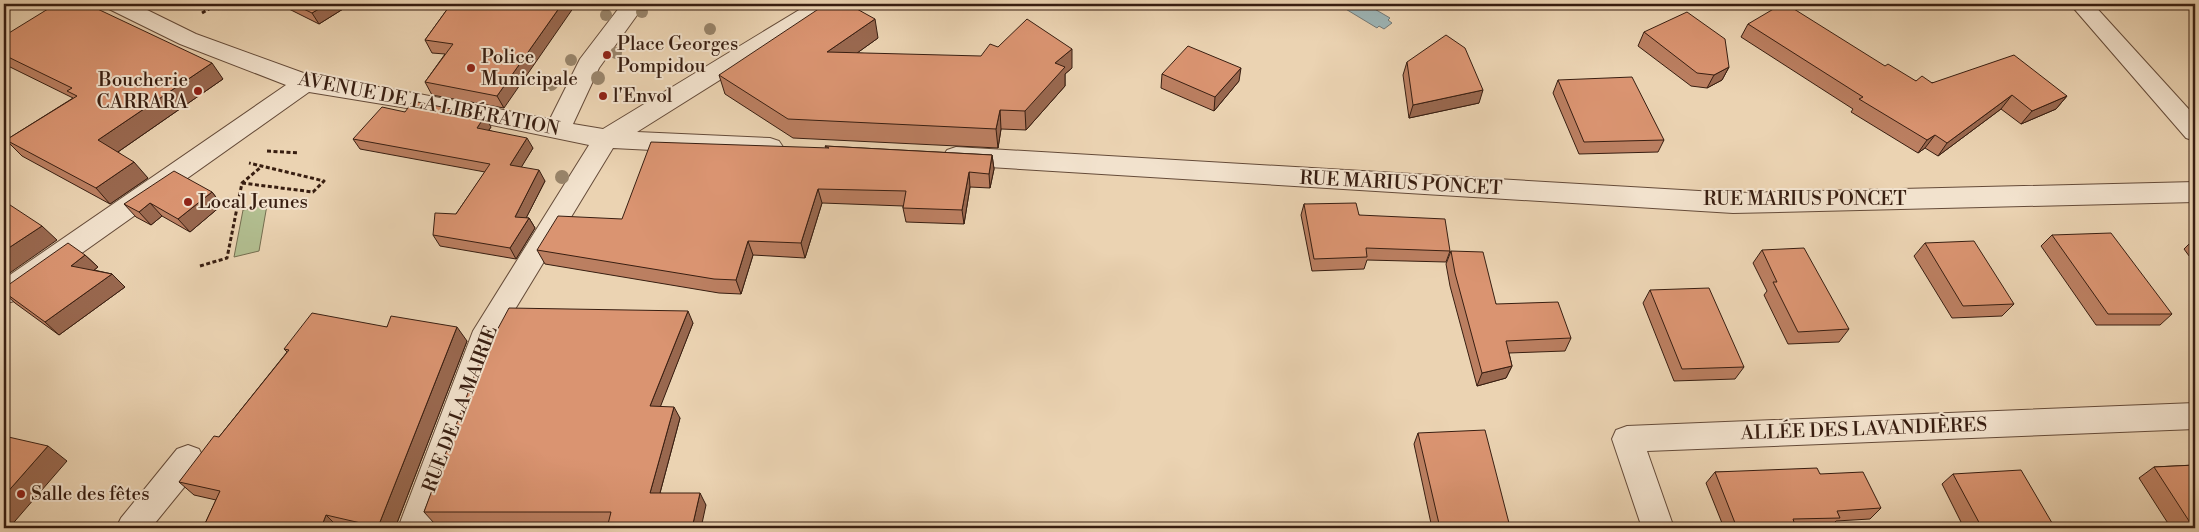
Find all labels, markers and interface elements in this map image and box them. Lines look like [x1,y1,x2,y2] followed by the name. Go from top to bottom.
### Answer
[617,32,738,78] place label: Place Georges Pompidou
[481,45,578,91] place label: Police Municipale
[601,49,613,61] marker: Place Georges Pompidou
[465,62,477,74] marker: Police Municipale
[295,66,562,141] street label: AVENUE DE LA LIBÉRATION
[97,68,189,114] place label: Boucherie CARRARA
[613,84,673,108] place label: l'Envol
[192,85,204,97] marker: Boucherie CARRARA
[597,90,609,102] marker: l'Envol
[1299,166,1503,200] street label: RUE MARIUS PONCET
[1703,187,1907,211] street label: RUE MARIUS PONCET
[198,190,308,214] place label: Local Jeunes
[182,196,194,208] marker: Local Jeunes
[417,322,503,496] street label: RUE DE LA MAIRIE
[1739,412,1988,445] street label: ALLÉE DES LAVANDIÈRES
[31,482,150,506] place label: Salle des fêtes
[15,488,27,500] marker: Salle des fêtes

